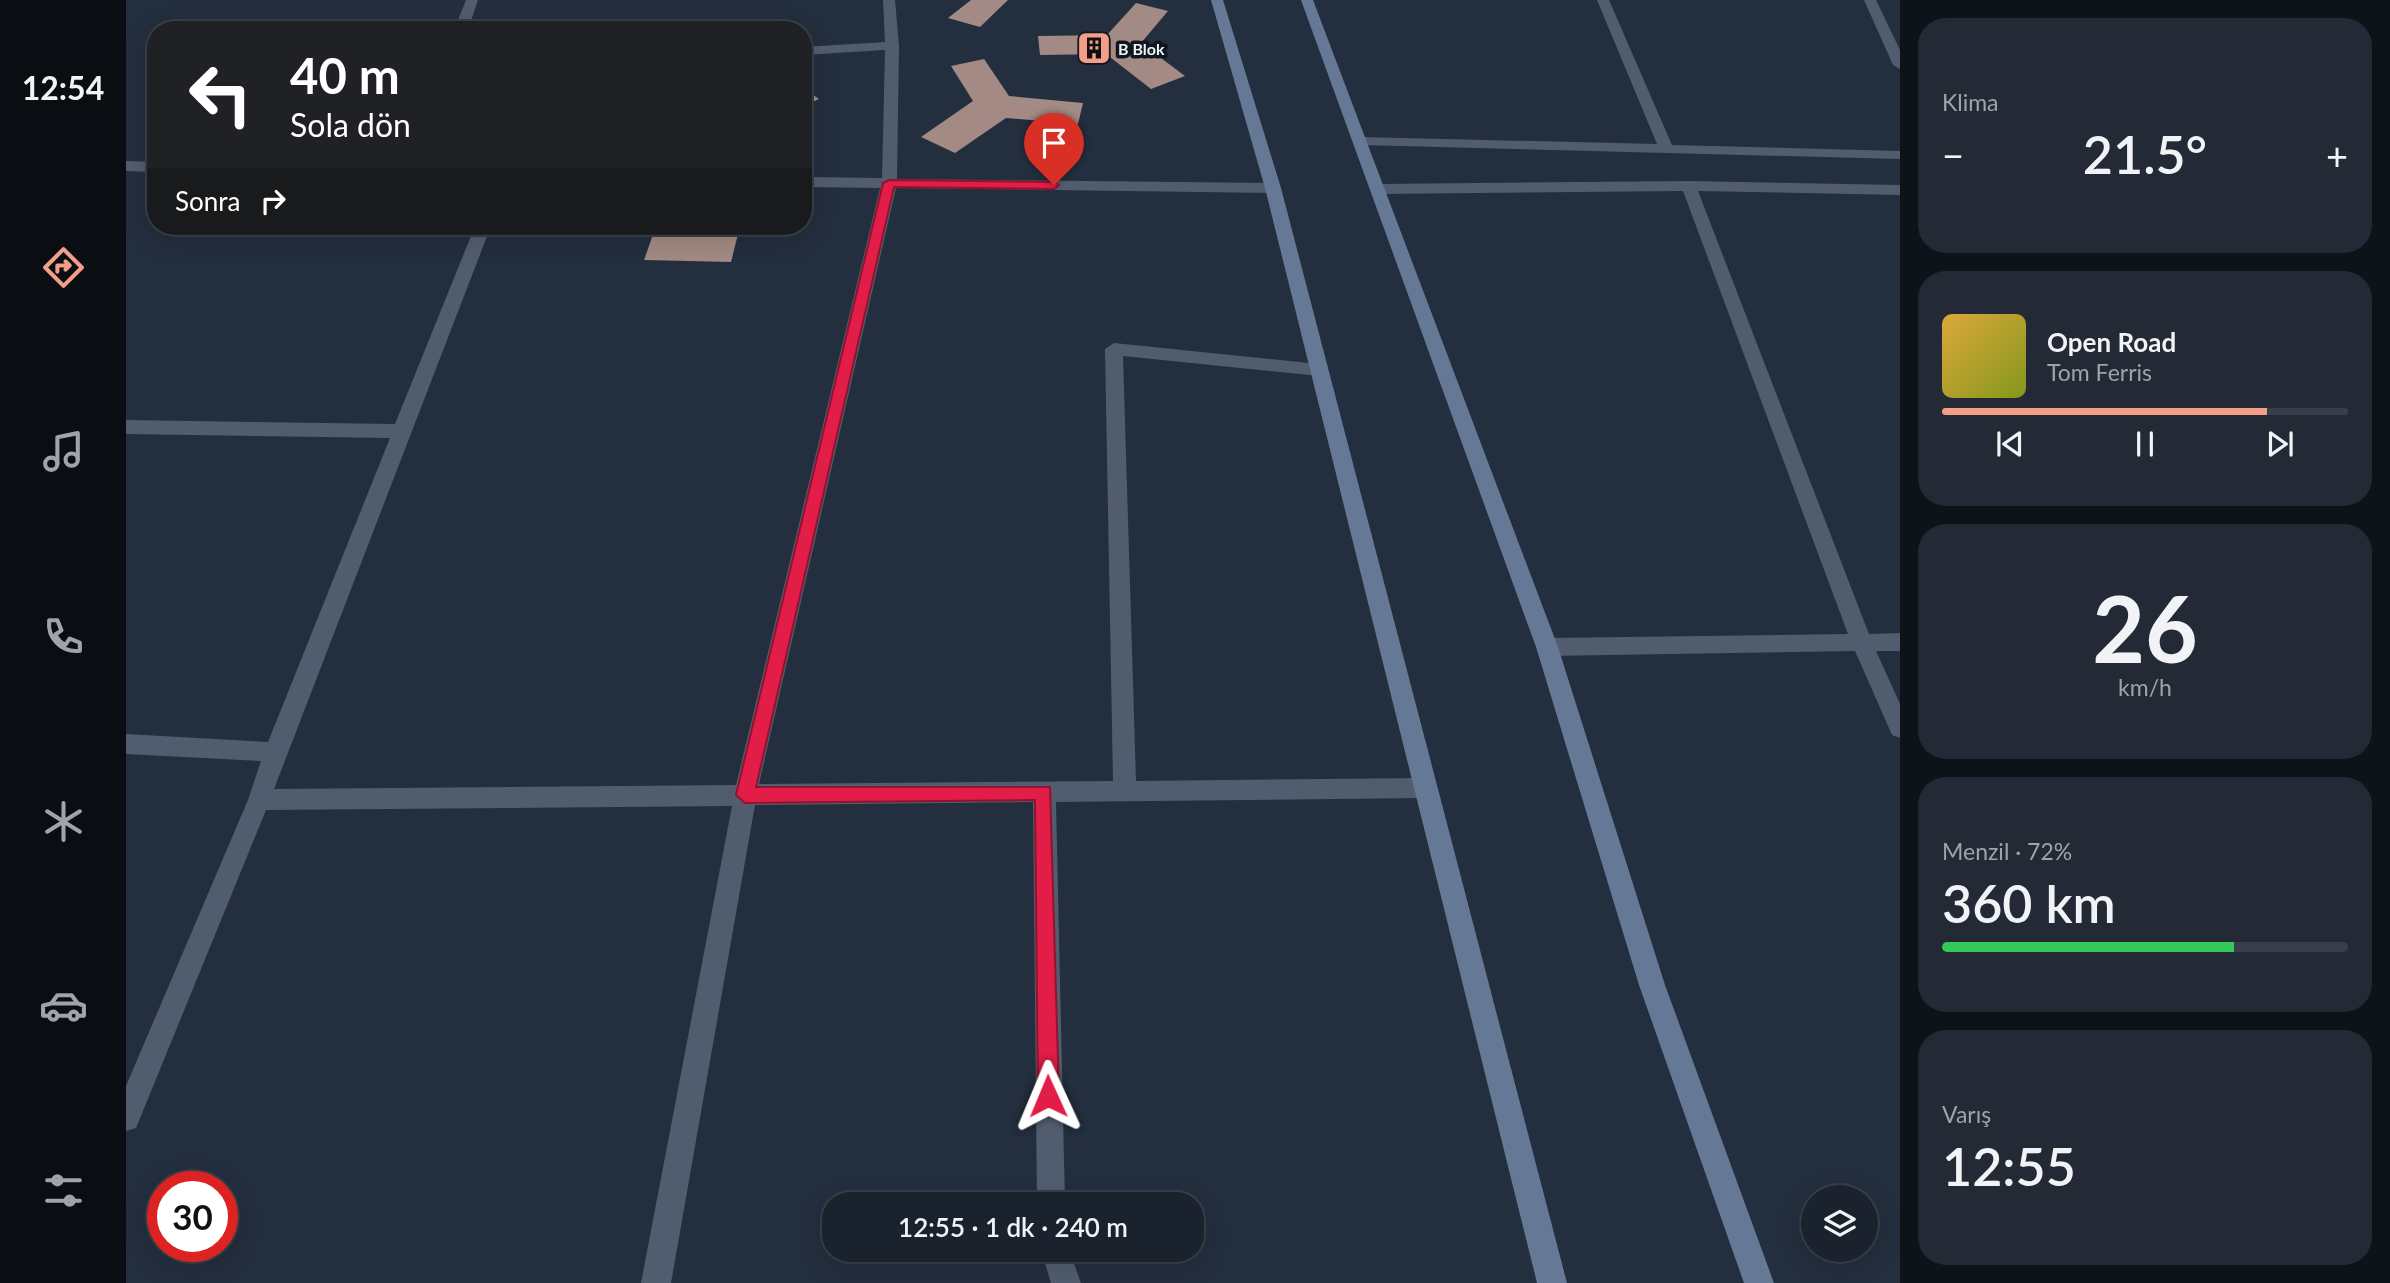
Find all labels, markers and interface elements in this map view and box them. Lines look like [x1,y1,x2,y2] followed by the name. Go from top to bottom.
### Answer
[1075,29,1113,67] building icon: B Blok
[1118,39,1165,58] place label: B Blok
[290,46,400,104] text: 40 m
[175,49,266,140] icon: left
[22,68,104,107] text: 12:54
[1942,88,1999,116] text: Klima
[290,105,411,144] text: Sola dön
[1024,113,1084,185] pin
[2083,123,2207,185] text: 21.5°
[1035,124,1073,162] icon: arrive
[1942,132,1964,178] text: −
[2326,132,2348,178] text: +
[254,182,292,220] icon: right
[175,185,240,217] text: Sonra
[39,243,88,292] icon: directions
[2047,326,2176,358] text: Open Road
[2047,358,2152,386] text: Tom Ferris
[1991,425,2029,463] icon: previous
[2126,425,2164,463] icon: pause
[2261,425,2299,463] icon: next
[39,427,88,476] icon: music
[2092,573,2198,682] text: 26
[39,612,88,661] icon: phone
[2118,673,2172,701] text: km/h
[39,797,88,846] icon: climate
[1942,837,2072,865] text: Menzil · 72%
[1942,872,2116,934] text: 360 km
[39,981,88,1030] icon: car
[1011,1059,1085,1133] position arrow
[1942,1100,1991,1128] text: Varış
[1942,1135,2076,1197] text: 12:55
[39,1166,88,1215] icon: filters
[147,1171,238,1262] speed limit sign: 30
[1801,1185,1878,1262] map controls
[1801,1185,1878,1262] button: layers
[898,1211,1128,1243] text: 12:55 · 1 dk · 240 m

